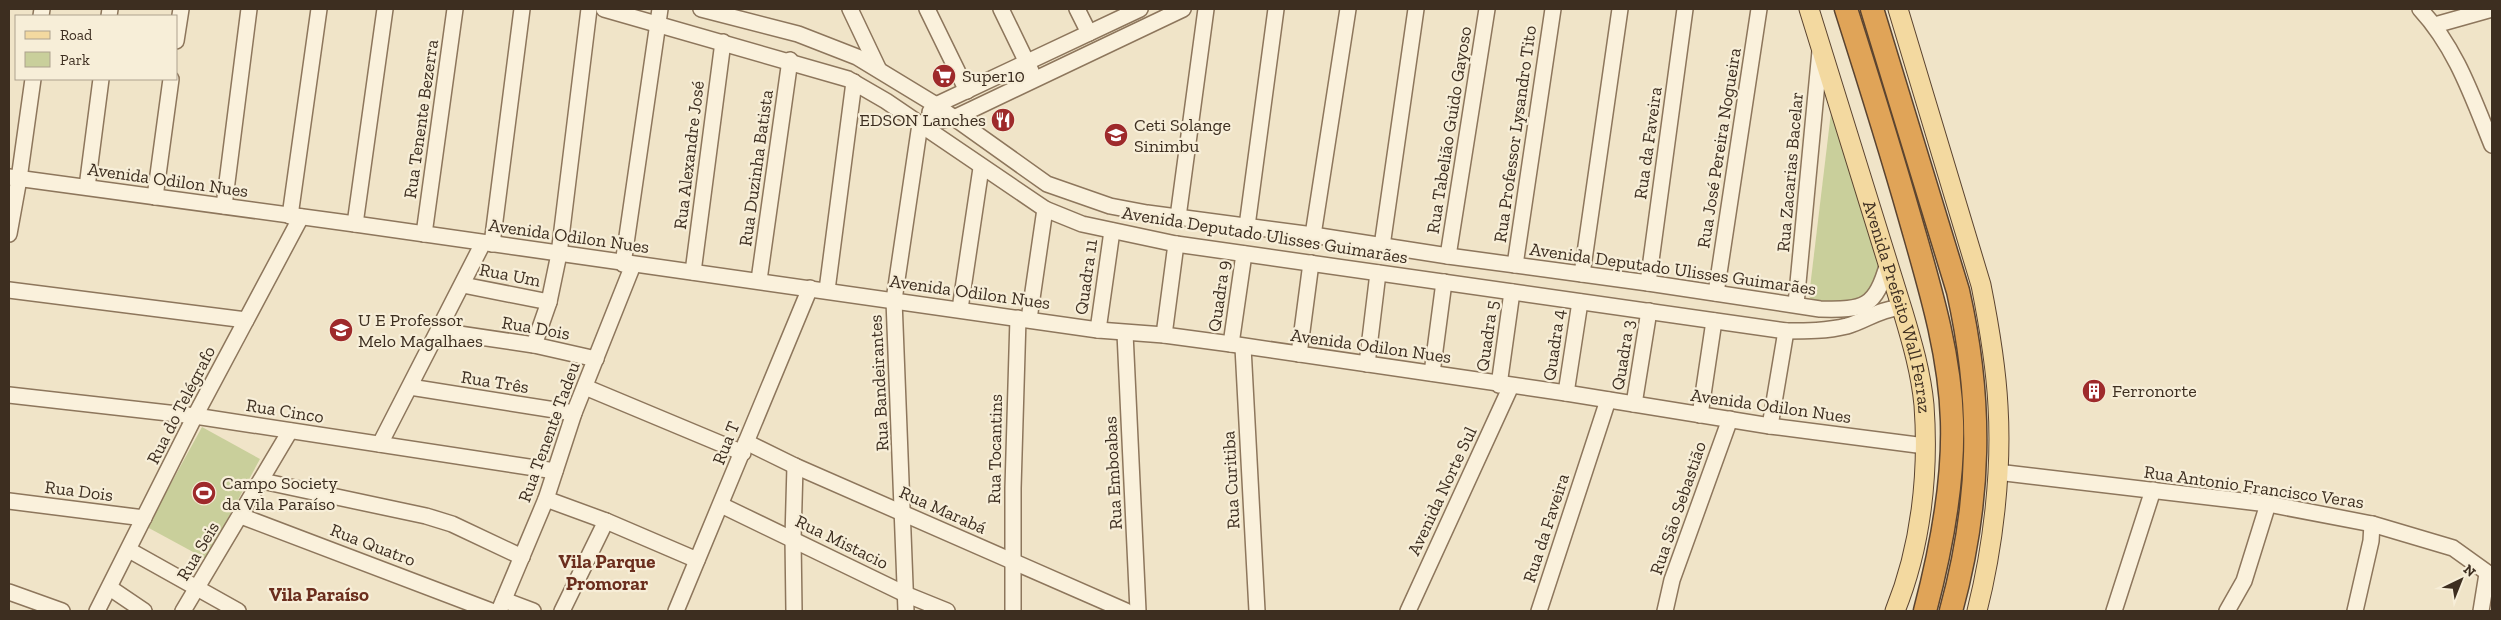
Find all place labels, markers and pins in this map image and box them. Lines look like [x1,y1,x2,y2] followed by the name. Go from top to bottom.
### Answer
[931,63,957,89] supermarket icon: Super10
[962,65,1025,87] place label: Super10
[990,107,1016,133] restaurant icon: EDSON Lanches
[859,109,986,131] place label: EDSON Lanches
[1134,114,1231,157] place label: Ceti Solange Sinimbu
[1103,122,1129,148] school or university icon: Ceti Solange Sinimbu
[358,309,483,352] place label: U E Professor Melo Magalhaes
[328,317,354,343] school or university icon: U E Professor Melo Magalhaes
[2081,378,2107,404] building icon: Ferronorte
[2112,380,2197,402] place label: Ferronorte
[222,472,338,515] place label: Campo Society da Vila Paraíso
[191,480,217,506] sports icon: Campo Society da Vila Paraíso

